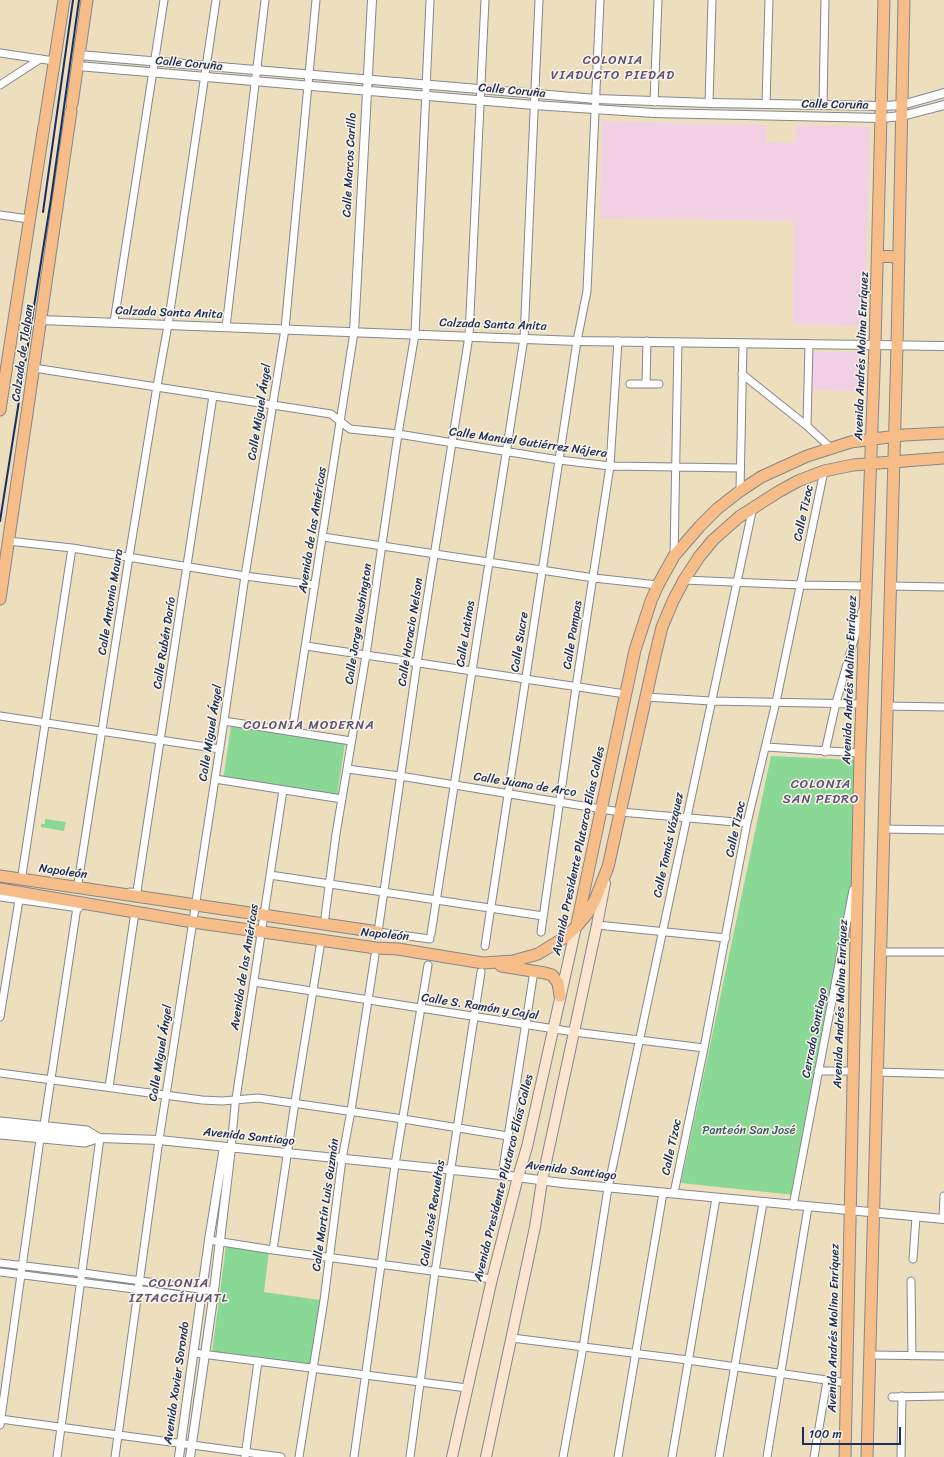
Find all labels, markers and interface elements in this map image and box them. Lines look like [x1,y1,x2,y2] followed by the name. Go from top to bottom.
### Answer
[551,53,675,84] district label: COLONIA VIADUCTO PIEDAD
[155,54,223,74] street label: Calle Coruña
[478,81,546,101] street label: Calle Coruña
[801,97,869,113] street label: Calle Coruña
[340,112,360,218] street label: Calle Marcos Carillo
[852,271,872,441] street label: Avenida Andrés Molina Enríquez
[9,303,37,403] street label: Calzada de Tlalpan
[115,304,223,322] street label: Calzada Santa Anita
[439,316,547,334] street label: Calzada Santa Anita
[245,363,275,461] street label: Calle Miguel Ángel
[448,425,608,461] street label: Calle Manuel Gutiérrez Nájera
[296,466,330,594] street label: Avenida de las Américas
[791,483,817,543] street label: Calle Tizoc
[95,548,127,656] street label: Calle Antonio Maura
[342,562,376,686] street label: Calle Jorge Washington
[395,577,427,687] street label: Calle Horacio Nelson
[840,595,860,765] street label: Avenida Andrés Molina Enríquez
[151,596,179,690] street label: Calle Rubén Darío
[454,600,478,668] street label: Calle Latinos
[560,600,586,670] street label: Calle Pampas
[508,611,532,673] street label: Calle Sucre
[196,684,226,782] street label: Calle Miguel Ángel
[244,718,374,734] district label: COLONIA MODERNA
[550,745,608,957] street label: Avenida Presidente Plutarco Elías Calles
[473,770,577,800] street label: Calle Juana de Arco
[783,777,859,808] district label: COLONIA SAN PEDRO
[651,791,687,899] street label: Calle Tomás Vázquez
[723,799,749,859] street label: Calle Tizoc
[38,861,88,883] street label: Napoleón
[228,903,262,1031] street label: Avenida de las Américas
[831,919,851,1089] street label: Avenida Andrés Molina Enríquez
[360,925,410,945] street label: Napoleón
[799,987,831,1079] street label: Cerrada Santiago
[420,991,540,1023] street label: Calle S. Ramón y Cajal
[146,1004,176,1102] street label: Calle Miguel Ángel
[471,1073,537,1283] street label: Avenida Presidente Plutarco Elías Calles
[659,1117,685,1177] street label: Calle Tizoc
[702,1124,796,1138] park label: Panteón San José
[203,1125,295,1149] street label: Avenida Santiago
[310,1138,342,1272] street label: Calle Martín Luis Guzmán
[525,1158,617,1184] street label: Avenida Santiago
[418,1159,448,1267] street label: Calle José Revueltas
[825,1243,843,1413] street label: Avenida Andrés Molina Enríquez
[130,1276,228,1307] district label: COLONIA IZTACCÍHUATL
[161,1321,193,1445] street label: Avenida Xavier Sorondo
[804,1419,903,1445] scale bar
[809,1423,842,1445] text: 100 m

